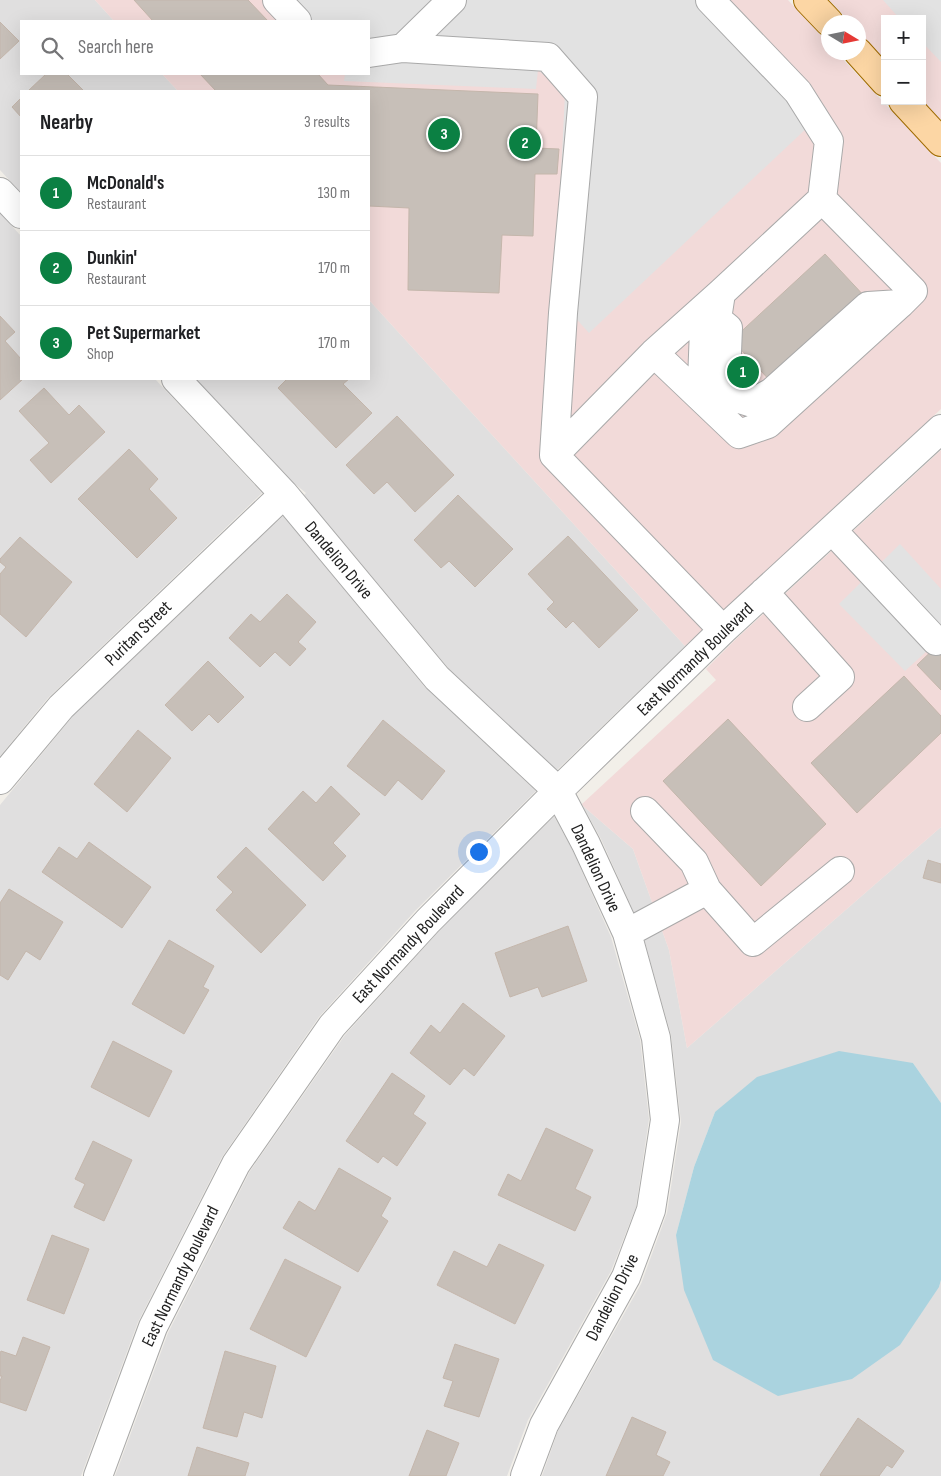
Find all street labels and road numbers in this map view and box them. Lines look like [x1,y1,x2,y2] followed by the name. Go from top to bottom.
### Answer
[300,517,377,603] street label: Dandelion Drive
[101,596,176,670] street label: Puritan Street
[633,598,758,720] street label: East Normandy Boulevard
[566,821,625,916] street label: Dandelion Drive
[348,881,468,1008] street label: East Normandy Boulevard
[137,1203,224,1350] street label: East Normandy Boulevard
[582,1250,643,1344] street label: Dandelion Drive

